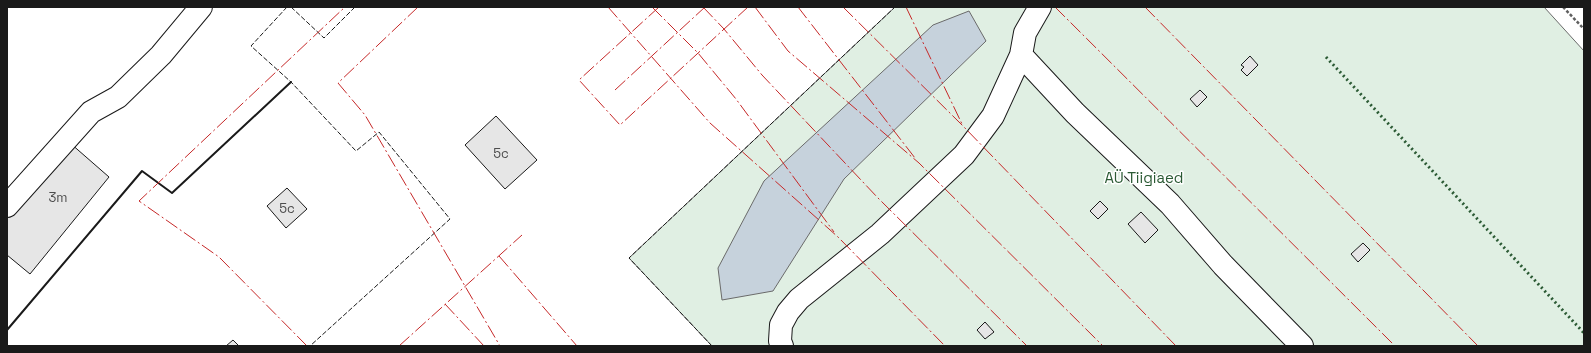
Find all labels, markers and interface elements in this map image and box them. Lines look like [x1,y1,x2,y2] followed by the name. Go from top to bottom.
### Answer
[493,145,509,162] house number: 5c
[1104,168,1184,187] park label: AÜ Tiigiaed
[48,189,68,206] house number: 3m
[279,200,295,217] house number: 5c

